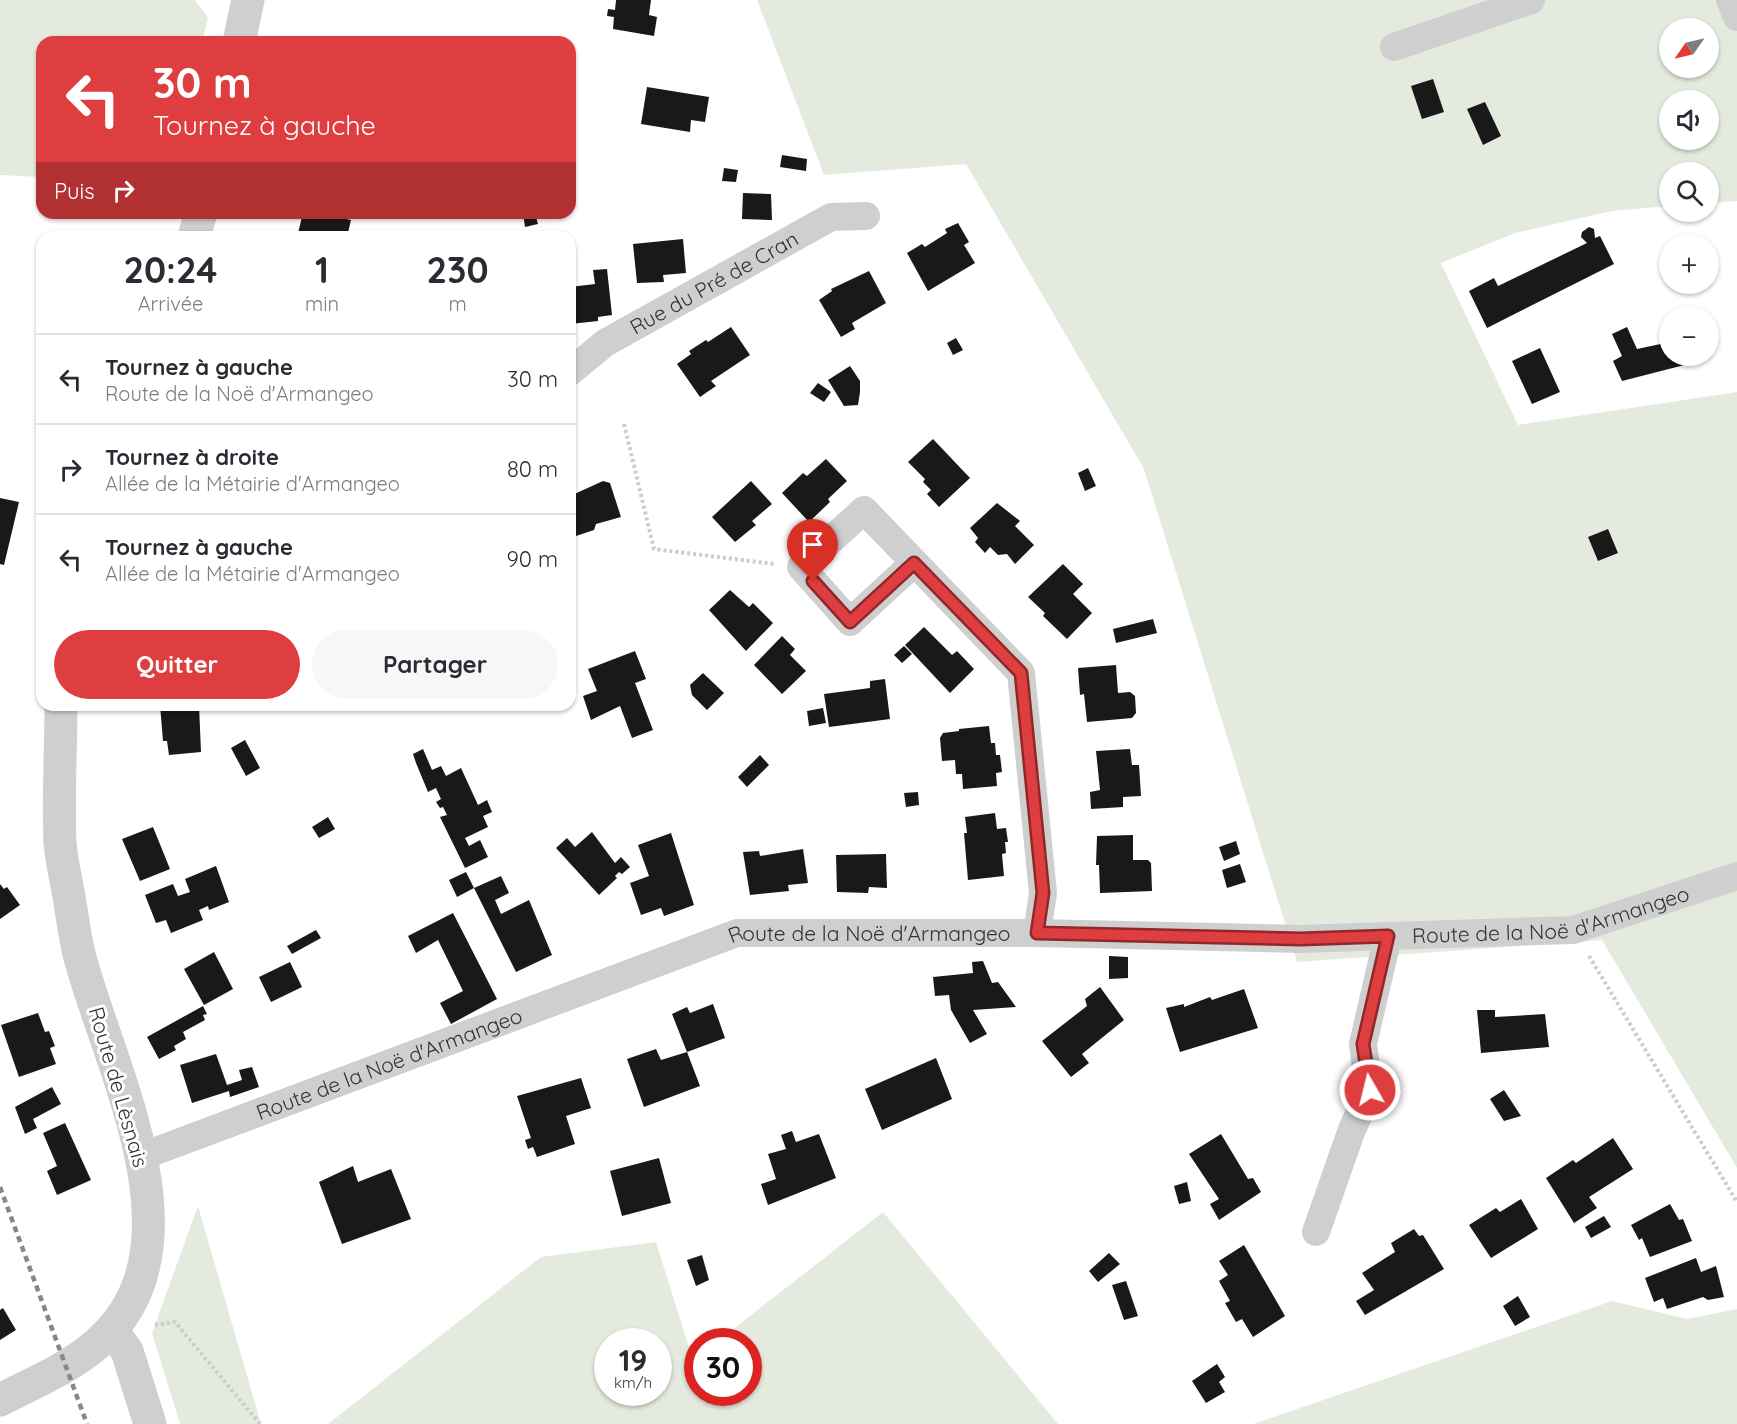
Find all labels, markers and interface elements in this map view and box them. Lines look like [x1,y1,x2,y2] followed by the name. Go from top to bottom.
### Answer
[1659,18,1719,78] north arrow
[1659,18,1719,366] map controls
[153,56,252,109] text: 30 m
[54,60,132,138] icon: left
[1659,90,1719,150] button: sound
[153,108,376,142] text: Tournez à gauche
[1659,162,1719,222] button: search
[107,174,140,207] icon: right
[54,177,95,205] text: Puis
[625,225,803,340] street label: Rue du Pré de Cran
[1659,234,1719,294] button: +
[123,247,218,292] text: 20:24
[315,247,329,292] text: 1
[427,247,489,292] text: 230
[138,291,203,316] text: Arrivée
[305,291,339,316] text: min
[448,291,467,316] text: m
[1659,306,1719,366] button: −
[105,353,293,381] text: Tournez à gauche
[54,363,87,396] icon: left
[507,365,558,393] text: 30 m
[105,381,374,406] text: Route de la Noë d'Armangeo
[105,443,279,471] text: Tournez à droite
[54,453,87,486] icon: right
[507,455,558,483] text: 80 m
[105,471,400,496] text: Allée de la Métairie d'Armangeo
[787,519,838,581] pin
[796,528,829,561] icon: arrive
[105,533,293,561] text: Tournez à gauche
[54,543,87,576] icon: left
[507,545,558,573] text: 90 m
[105,561,400,586] text: Allée de la Métairie d'Armangeo
[54,630,300,699] button: Quitter
[312,630,558,699] button: Partager
[1412,880,1692,948] street label: Route de la Noë d'Armangeo
[724,919,1010,948] street label: Route de la Noë d'Armangeo
[252,1002,526,1125] street label: Route de la Noë d'Armangeo
[84,1004,154,1170] street label: Route de Lèsnais
[1338,1058,1402,1122] position arrow
[684,1328,762,1406] speed limit sign: 30
[619,1341,647,1379] text: 19
[614,1373,652,1392] text: km/h

